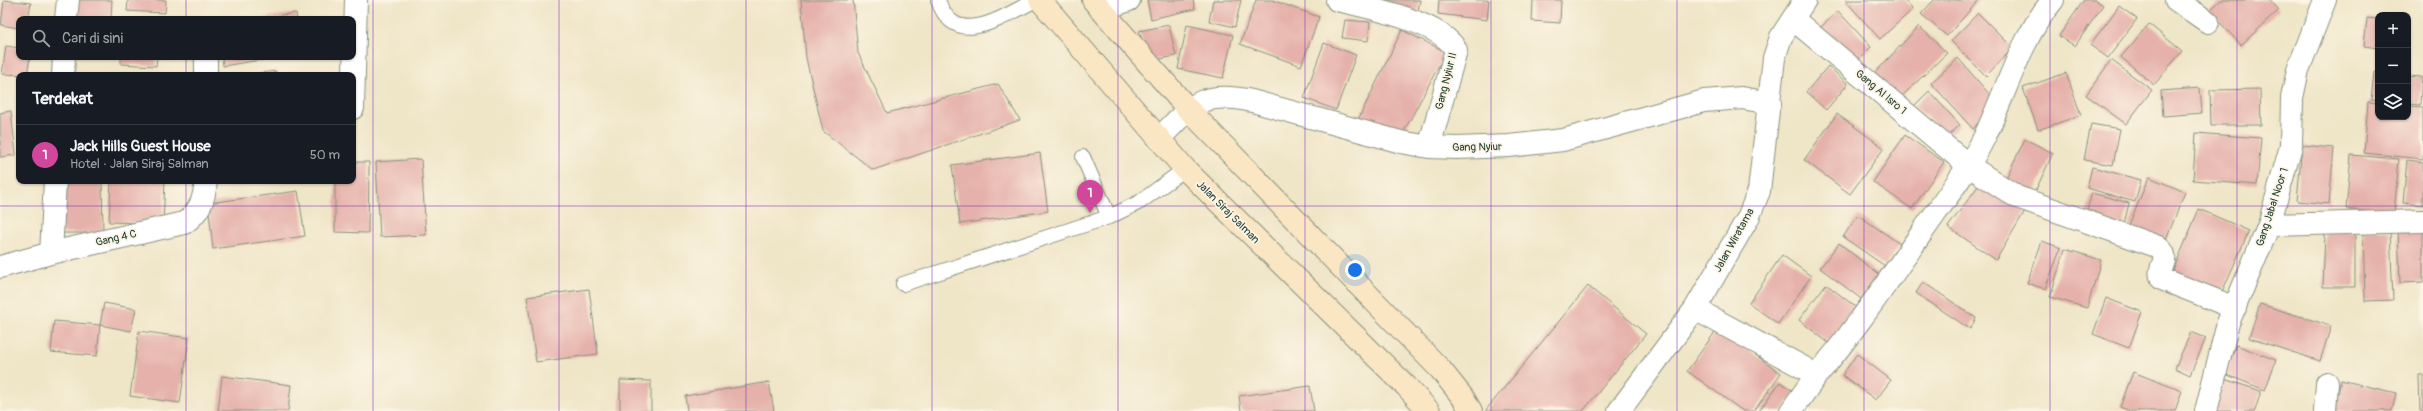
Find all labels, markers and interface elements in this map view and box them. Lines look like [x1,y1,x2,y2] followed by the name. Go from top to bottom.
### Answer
[2375,12,2411,120] map controls
[2375,12,2411,48] button: +
[16,16,356,60] search box
[30,27,52,49] icon: search
[62,29,123,48] text: Cari di sini
[2375,48,2411,84] button: −
[1433,51,1459,111] street label: Gang Nyiur II
[1853,67,1909,117] street label: Gang Al Isro 1
[2375,84,2411,120] button: layers
[32,88,93,109] text: Terdekat
[70,137,211,156] text: Jack Hills Guest House
[1452,140,1502,154] street label: Gang Nyiur
[42,147,48,163] text: 1
[310,147,340,163] text: 50 m
[70,156,209,172] text: Hotel · Jalan Siraj Salman
[2253,166,2291,248] street label: Gang Jabal Noor 1
[1194,178,1262,246] street label: Jalan Siraj Salman
[1077,180,1103,213] pin: 1
[1711,206,1757,274] street label: Jalan Wiratama
[94,227,138,249] street label: Gang 4 C
[1345,260,1365,280] your location

